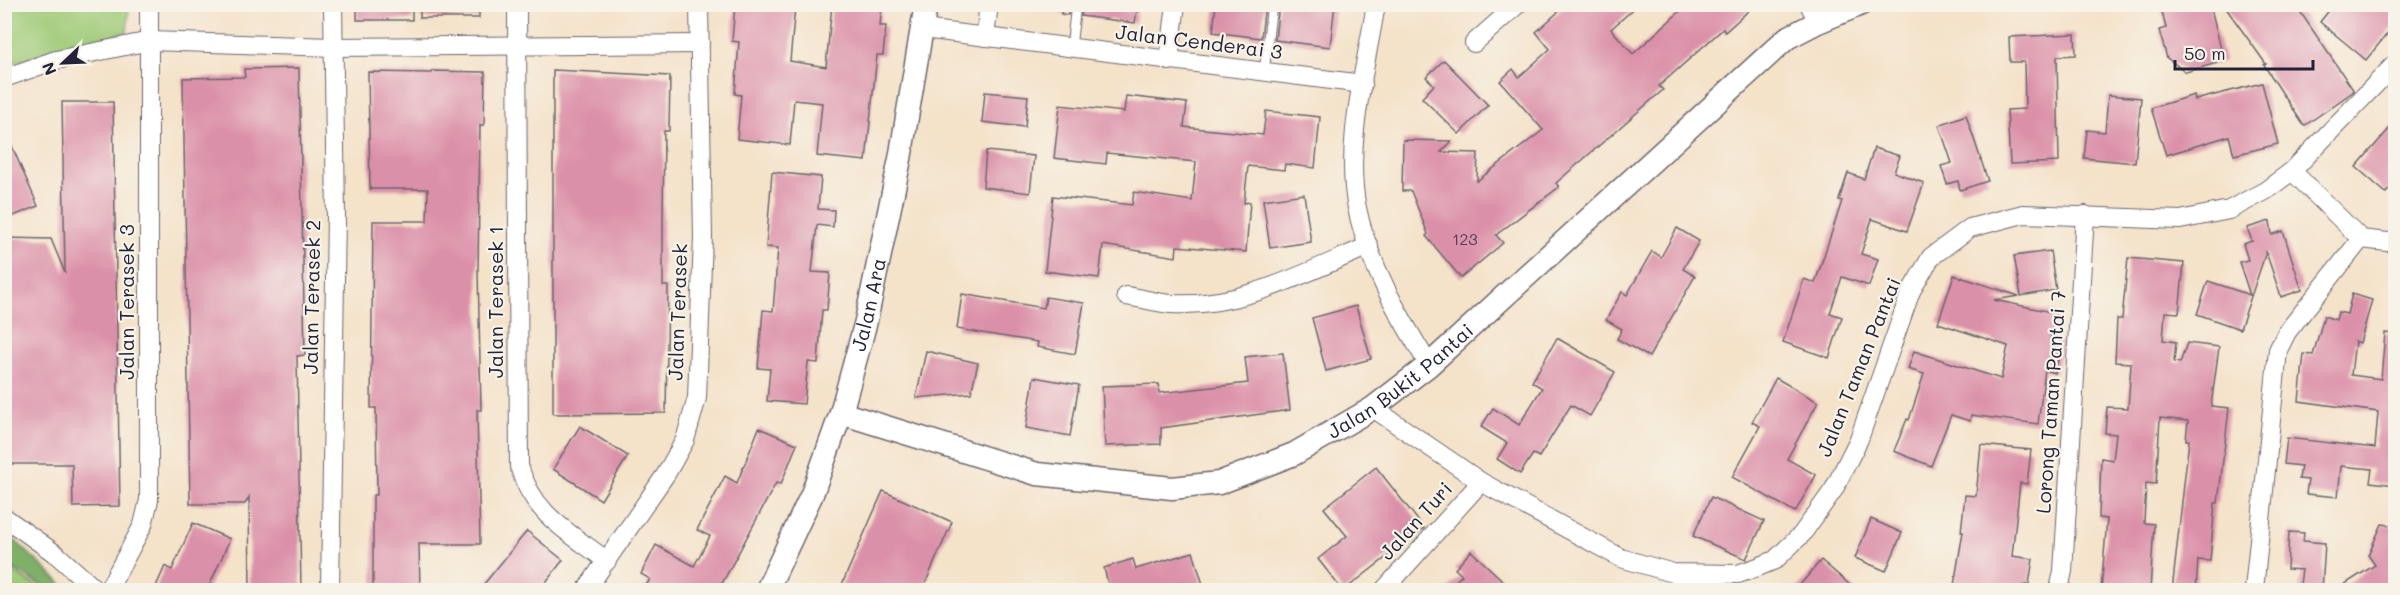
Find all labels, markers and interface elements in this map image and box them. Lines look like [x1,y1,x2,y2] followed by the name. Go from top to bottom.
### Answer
[1114,18,1284,64] street label: Jalan Cenderai 3
[33,33,93,93] north arrow
[2175,33,2313,71] scale bar
[2184,41,2226,65] text: 50 m
[37,59,61,79] text: N
[297,219,325,375] street label: Jalan Terasek 2
[113,224,139,380] street label: Jalan Terasek 3
[482,226,508,378] street label: Jalan Terasek 1
[1452,228,1478,249] house number: 123
[662,243,692,381] street label: Jalan Terasek
[844,255,891,354] street label: Jalan Ara
[1810,273,1906,460] street label: Jalan Taman Pantai
[2029,290,2071,514] street label: Lorong Taman Pantai 7
[1322,317,1478,444] street label: Jalan Bukit Pantai
[1373,476,1457,565] street label: Jalan Turi

